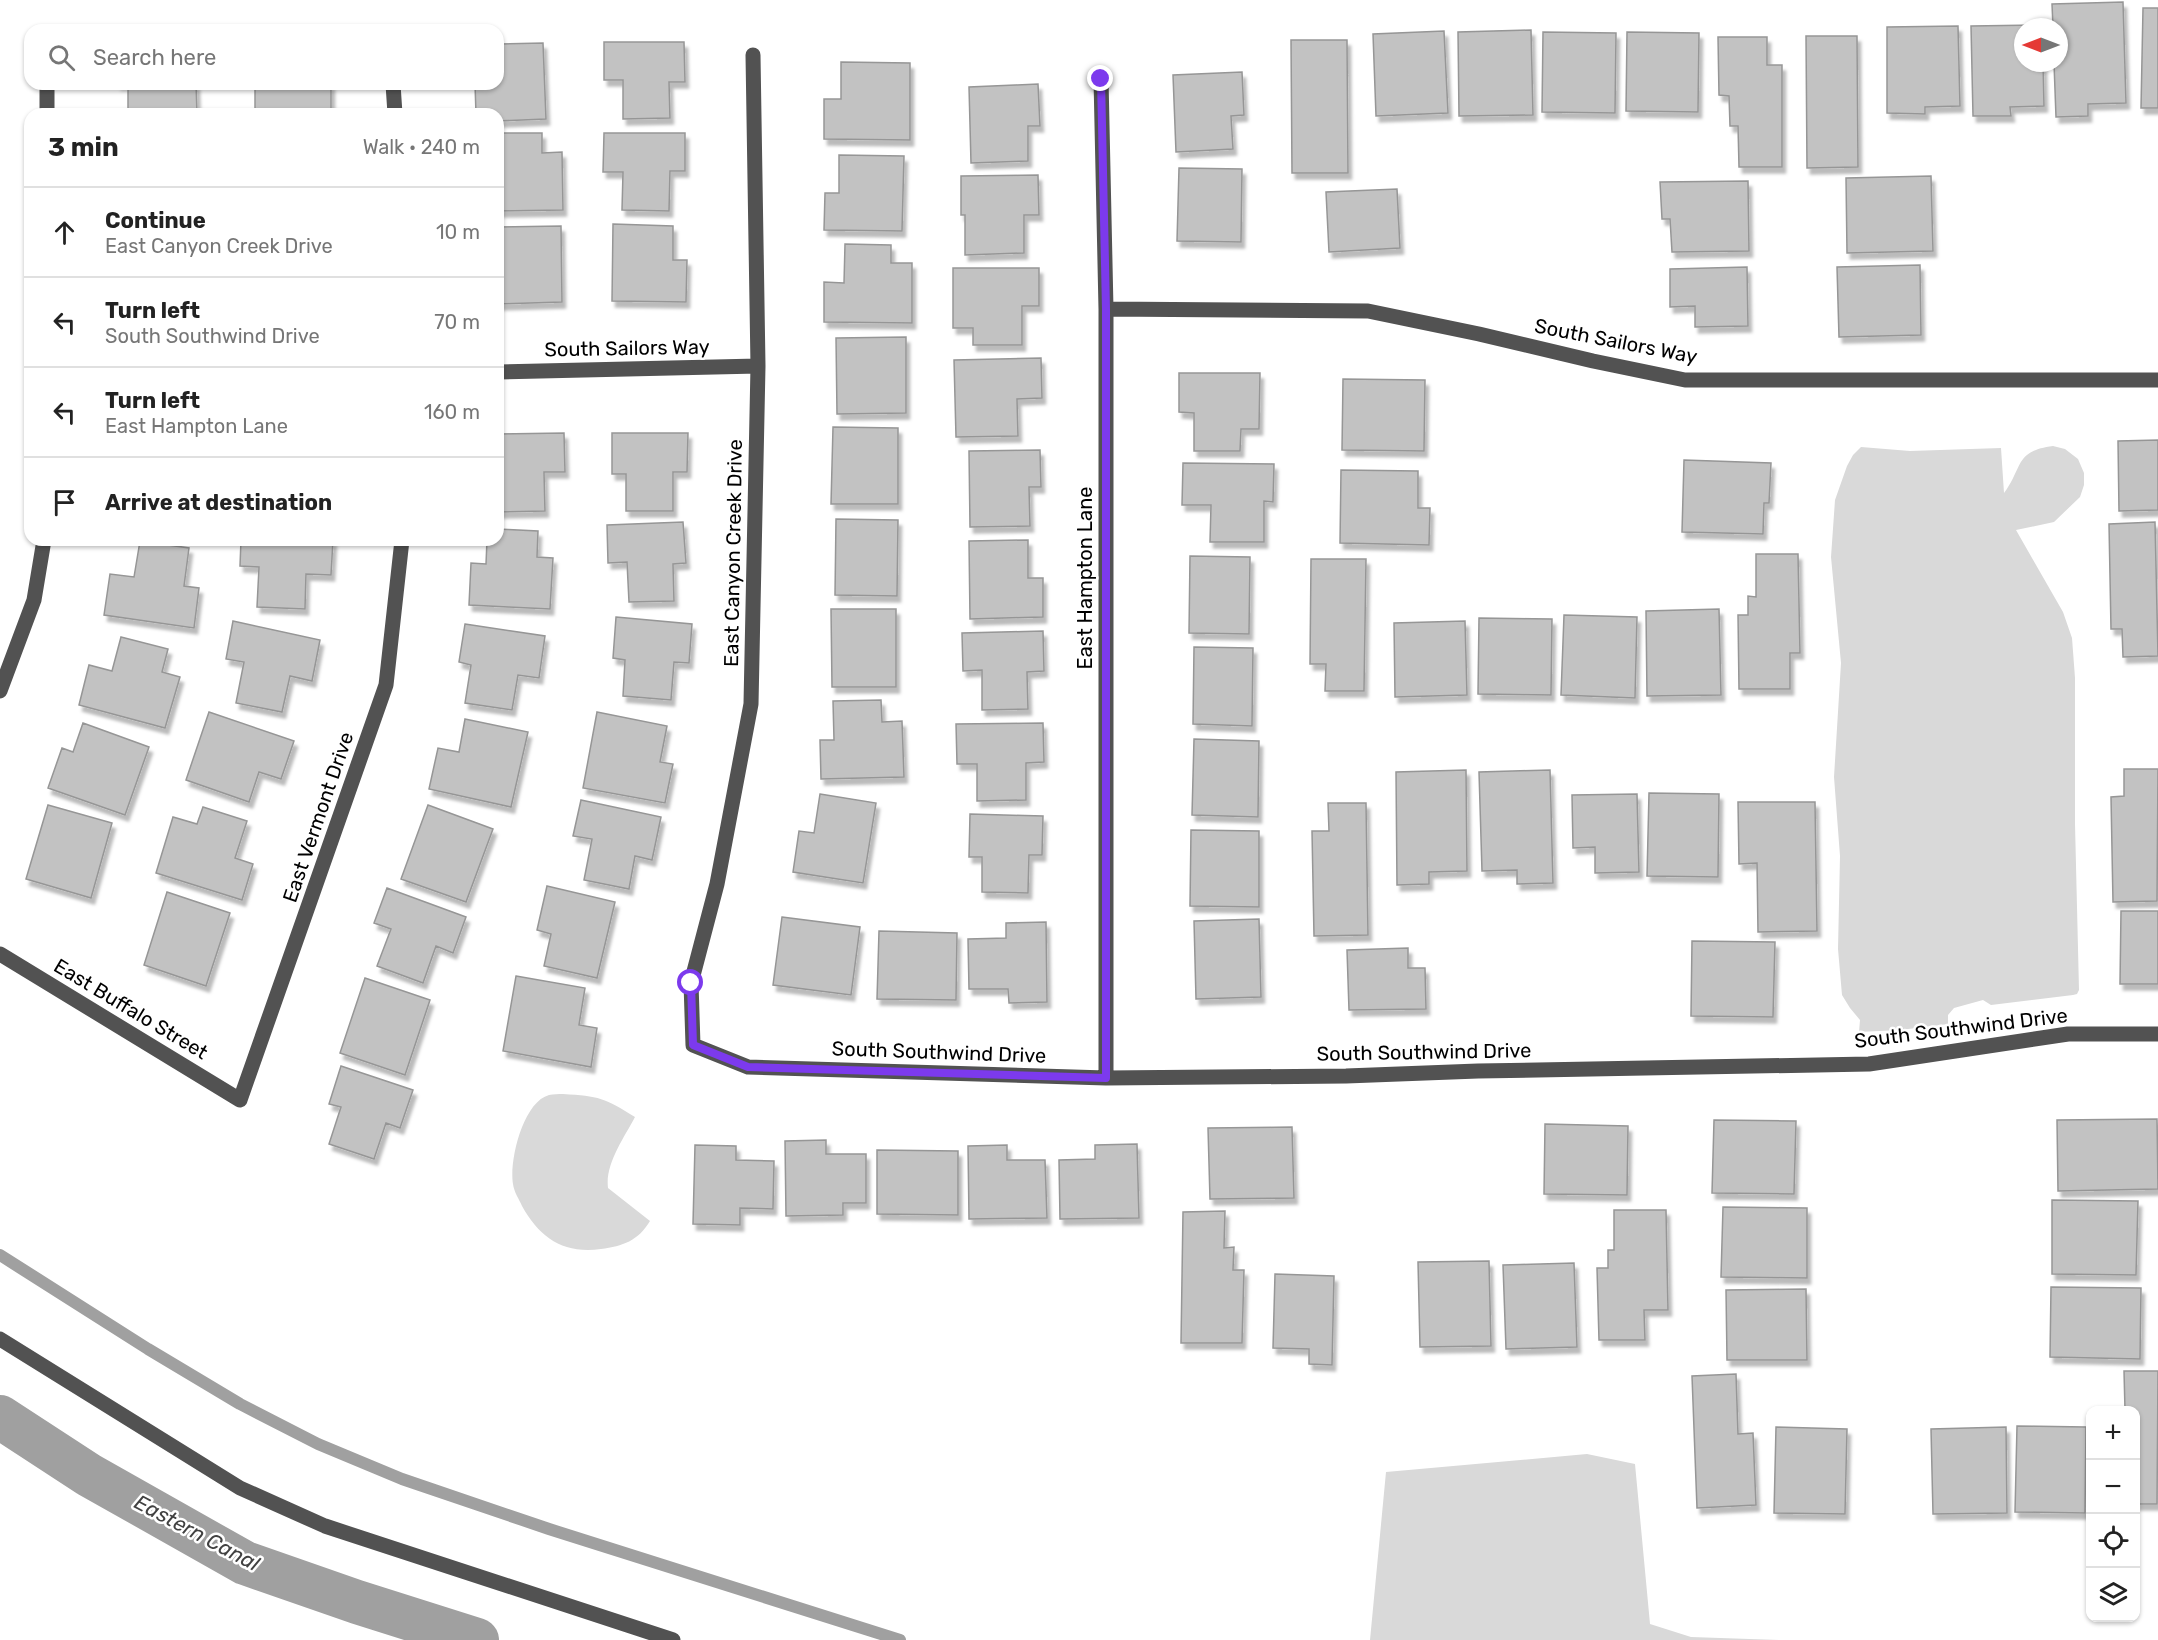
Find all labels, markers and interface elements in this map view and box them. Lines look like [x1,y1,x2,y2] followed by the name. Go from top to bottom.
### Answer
[2014,18,2068,72] north arrow
[24,24,504,90] search box
[45,41,78,74] icon: search
[93,44,216,71] text: Search here
[1087,65,1113,91] route end
[48,132,119,163] text: 3 min
[363,135,480,159] text: Walk · 240 m
[105,207,206,234] text: Continue
[48,216,81,249] icon: ahead
[436,220,480,244] text: 10 m
[105,234,333,258] text: East Canyon Creek Drive
[105,297,200,324] text: Turn left
[48,306,81,339] icon: left
[434,310,480,334] text: 70 m
[1533,313,1699,369] street label: South Sailors Way
[105,324,320,348] text: South Southwind Drive
[544,335,710,361] street label: South Sailors Way
[105,387,200,414] text: Turn left
[48,396,81,429] icon: left
[424,400,480,424] text: 160 m
[105,414,288,438] text: East Hampton Lane
[719,439,747,667] street label: East Canyon Creek Drive
[48,486,81,519] icon: arrive
[1073,487,1097,669] street label: East Hampton Lane
[105,489,332,516] text: Arrive at destination
[278,729,358,905] street label: East Vermont Drive
[50,954,212,1065] street label: East Buffalo Street
[677,969,703,995] route start
[1853,1003,2069,1053] street label: South Southwind Drive
[831,1036,1047,1068] street label: South Southwind Drive
[1316,1038,1532,1066] street label: South Southwind Drive
[2086,1406,2140,1622] map controls
[2086,1406,2140,1460] button: +
[2086,1460,2140,1514] button: −
[130,1489,265,1576] water label: Eastern Canal
[2086,1514,2140,1568] button: locate
[2086,1568,2140,1622] button: layers

